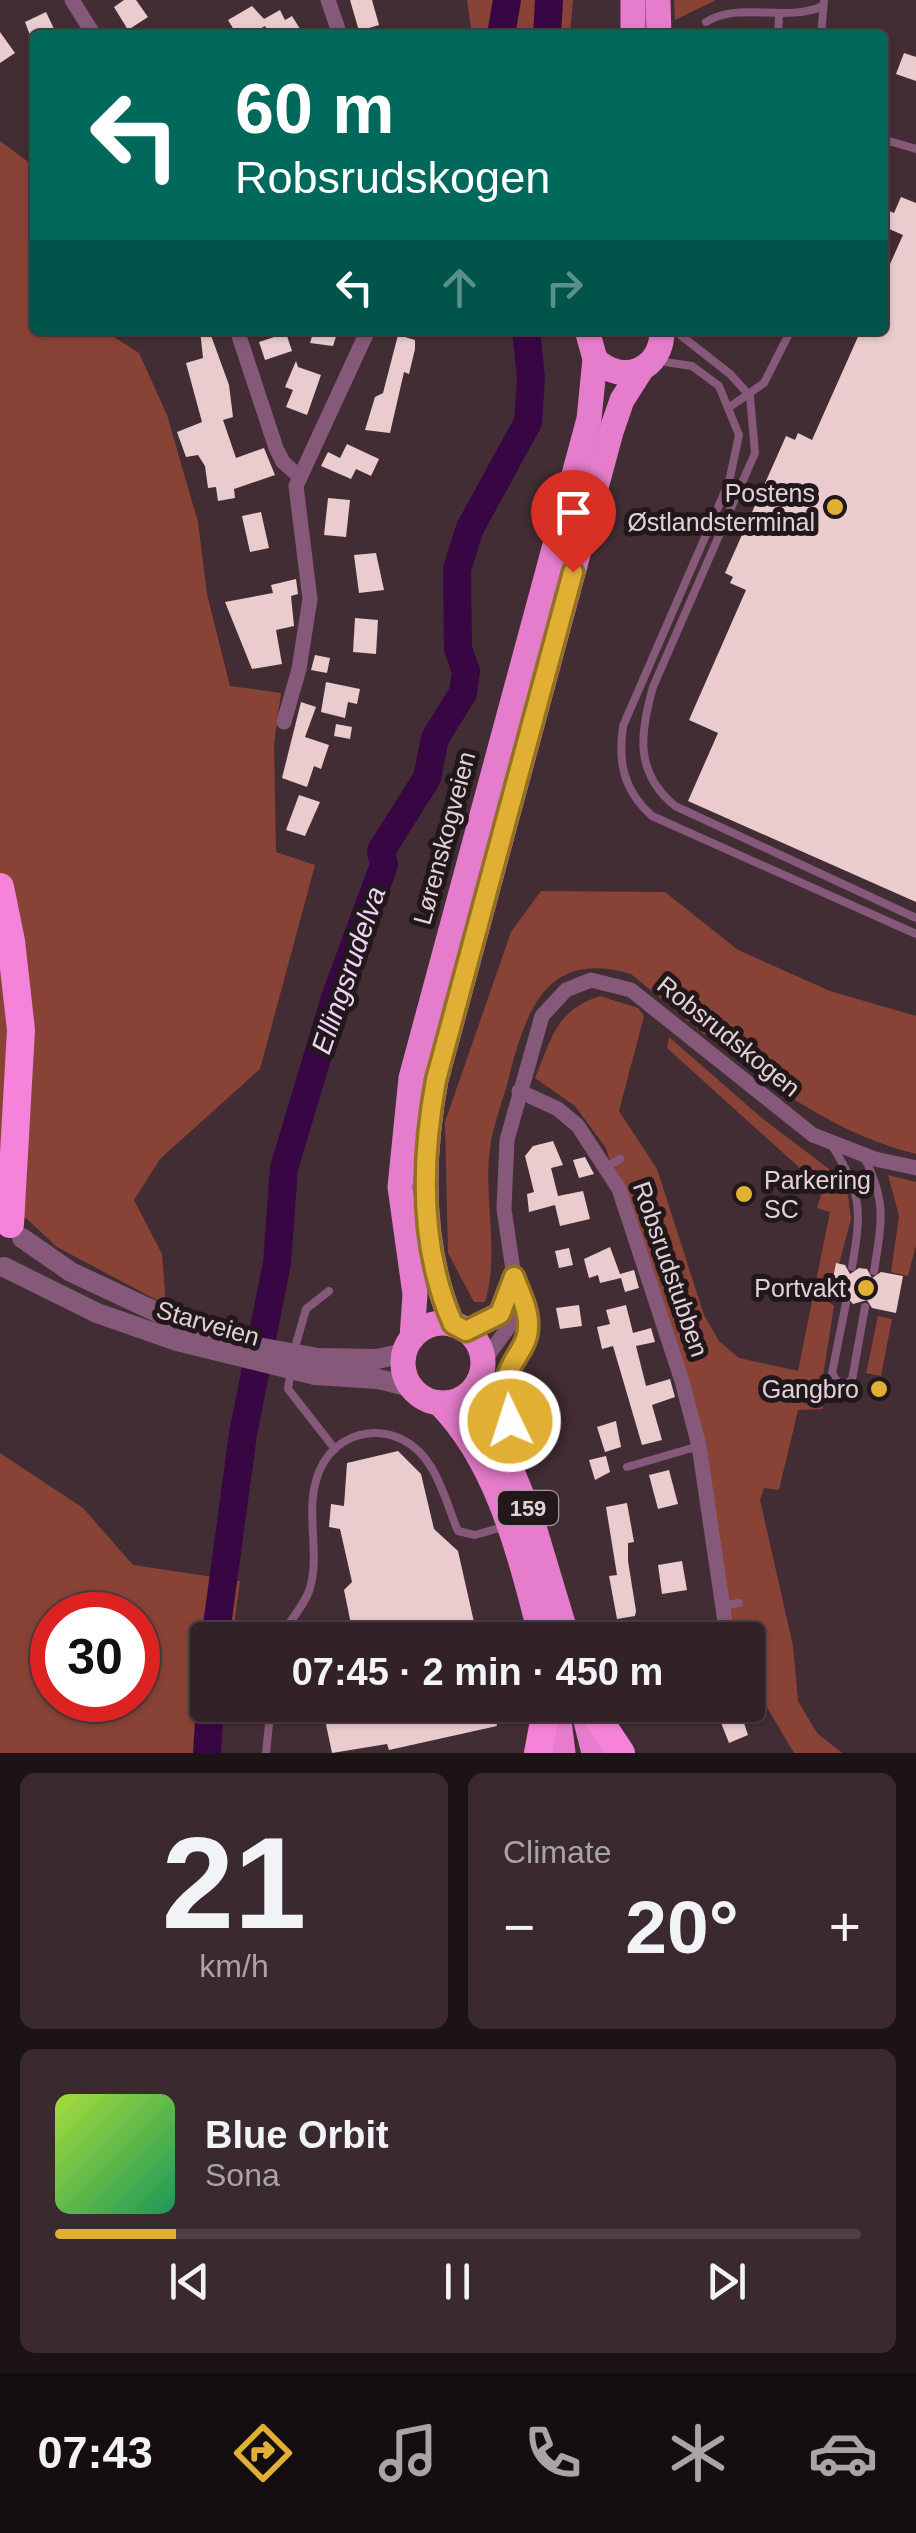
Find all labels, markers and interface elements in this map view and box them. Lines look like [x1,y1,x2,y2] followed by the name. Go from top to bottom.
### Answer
[70,70,200,200] icon: left
[235,70,395,148] text: 60 m
[235,152,550,203] text: Robsrudskogen
[327,260,382,315] icon: left
[432,260,487,315] icon: ahead
[537,260,592,315] icon: right
[531,470,616,573] pin
[627,479,815,536] place label: Postens Østlandsterminal
[546,485,601,540] icon: arrive
[824,496,846,518] marker: Postens Østlandsterminal
[407,748,481,928] street label: Lørenskogveien
[305,883,392,1058] water label: Ellingsrudelva
[652,970,806,1102] street label: Robsrudskogen
[764,1166,871,1223] place label: Parkering SC
[628,1178,714,1360] street label: Robsrudstubben
[733,1183,755,1205] marker: Parkering SC
[754,1274,846,1302] place label: Portvakt
[855,1277,877,1299] marker: Portvakt
[153,1295,263,1351] street label: Starveien
[458,1369,562,1473] position arrow
[762,1375,859,1403] place label: Gangbro
[868,1378,890,1400] marker: Gangbro
[498,1491,558,1525] road number: 159
[30,1592,160,1722] speed limit sign: 30
[292,1651,663,1693] text: 07:45 · 2 min · 450 m
[162,1810,306,1956] text: 21
[503,1834,611,1870] text: Climate
[625,1885,739,1969] text: 20°
[503,1896,535,1958] text: −
[829,1896,861,1958] text: +
[199,1948,269,1984] text: km/h
[205,2114,389,2156] text: Blue Orbit
[205,2157,280,2193] text: Sona
[162,2254,217,2309] icon: previous
[430,2254,485,2309] icon: pause
[699,2254,754,2309] icon: next
[228,2418,298,2488] icon: directions
[373,2418,443,2488] icon: music
[518,2418,588,2488] icon: phone
[663,2418,733,2488] icon: climate
[808,2418,878,2488] icon: car
[38,2427,153,2478] text: 07:43

